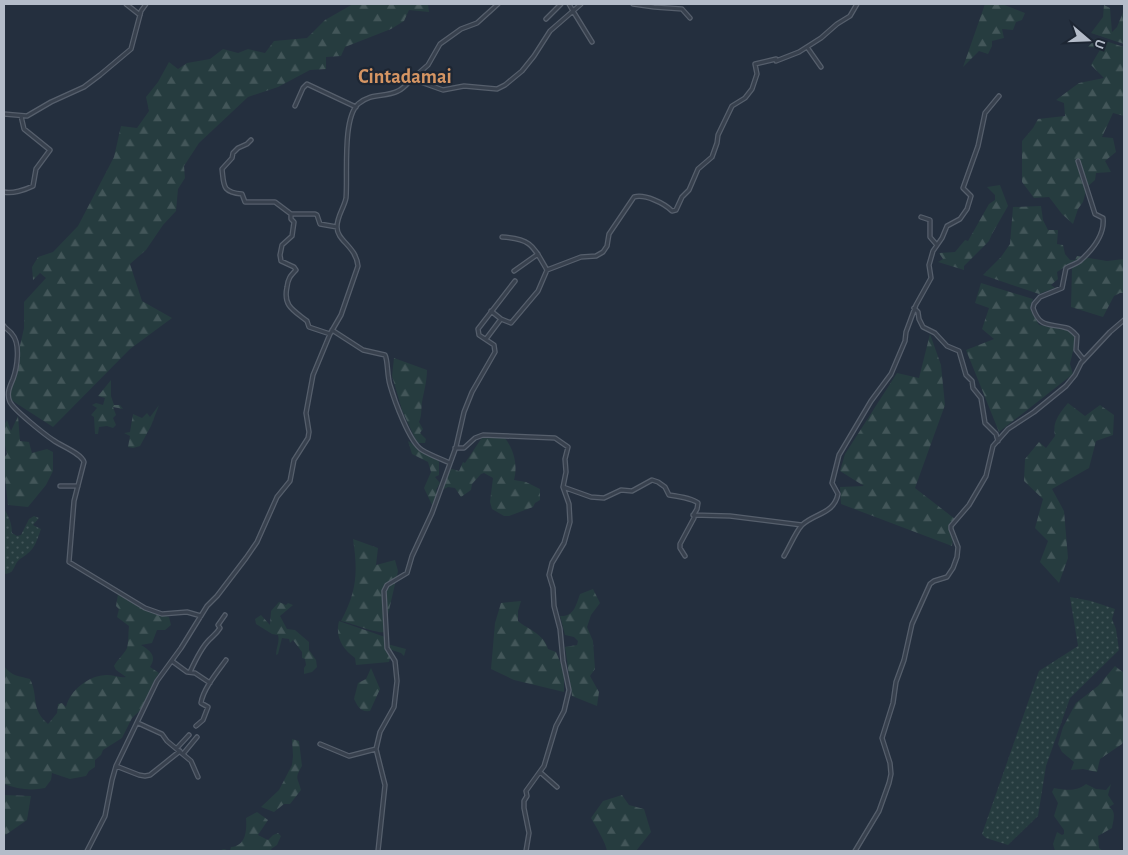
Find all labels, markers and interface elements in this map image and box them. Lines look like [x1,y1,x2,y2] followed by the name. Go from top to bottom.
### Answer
[1063,15,1113,65] north arrow
[1091,37,1107,50] text: U
[358,67,452,87] district label: Cintadamai

